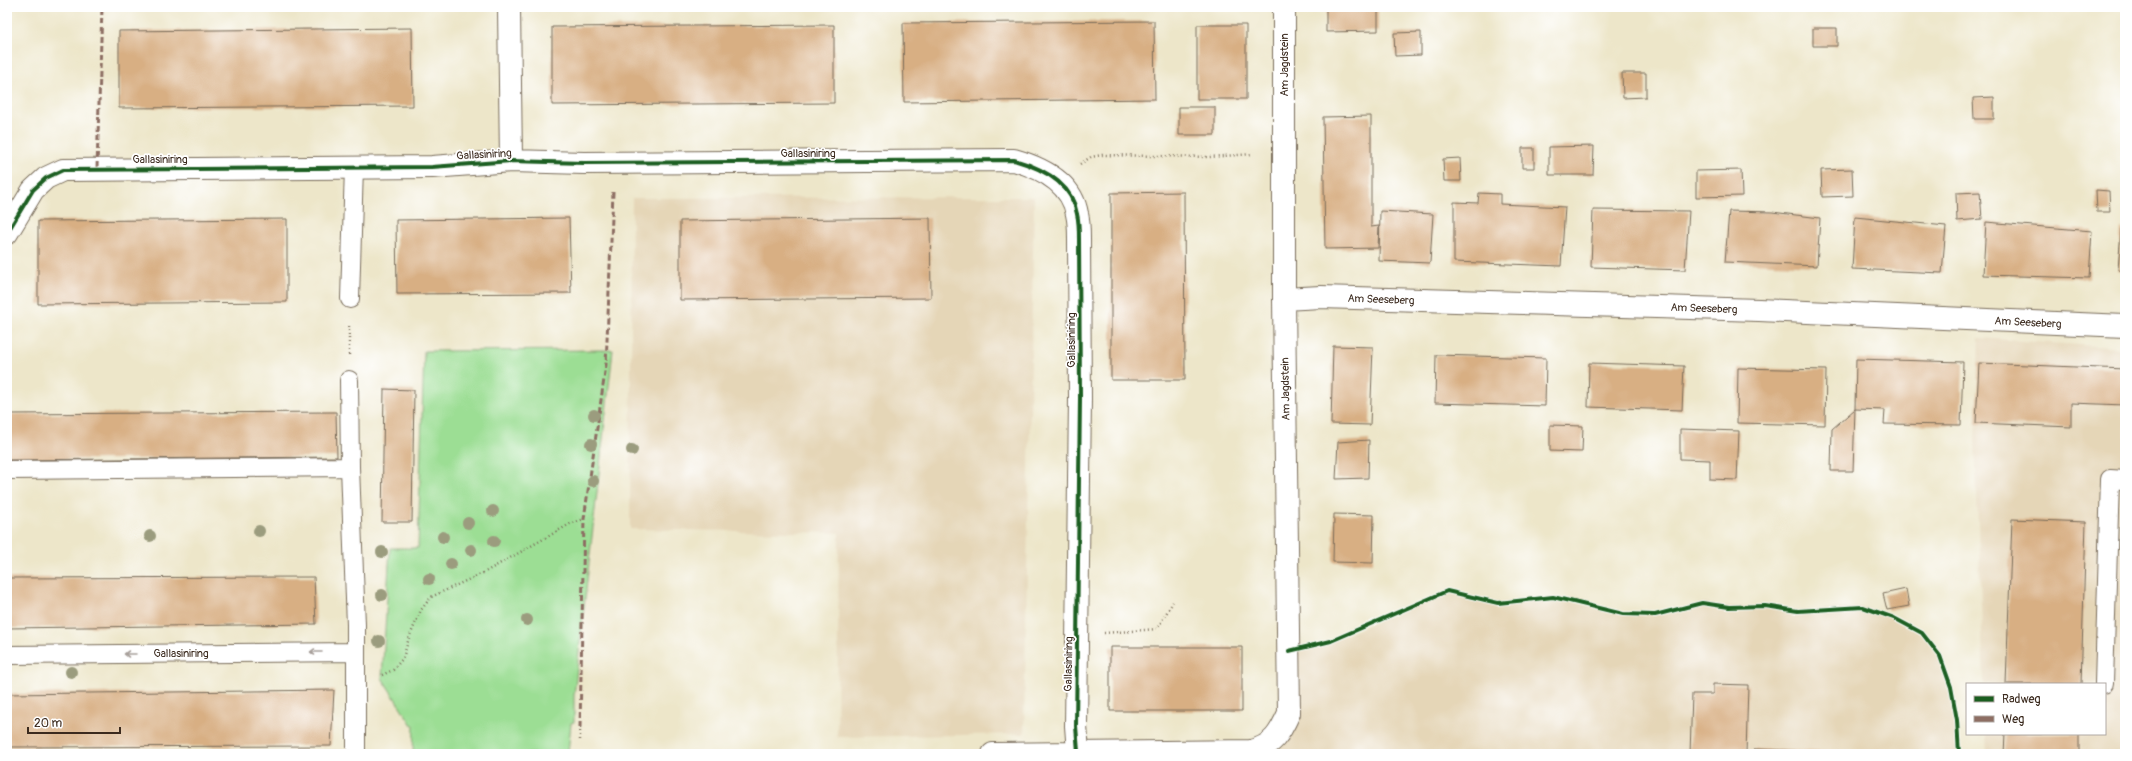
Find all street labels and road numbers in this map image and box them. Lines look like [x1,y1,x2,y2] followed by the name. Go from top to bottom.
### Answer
[1278,33,1291,97] street label: Am Jagdstein
[456,147,512,162] street label: Gallasiniring
[780,147,836,160] street label: Gallasiniring
[132,153,188,166] street label: Gallasiniring
[1347,292,1415,307] street label: Am Seeseberg
[1670,301,1738,316] street label: Am Seeseberg
[1065,312,1078,368] street label: Gallasiniring
[1994,314,2062,331] street label: Am Seeseberg
[1278,357,1293,421] street label: Am Jagdstein
[1062,636,1075,692] street label: Gallasiniring
[153,647,209,660] street label: Gallasiniring

